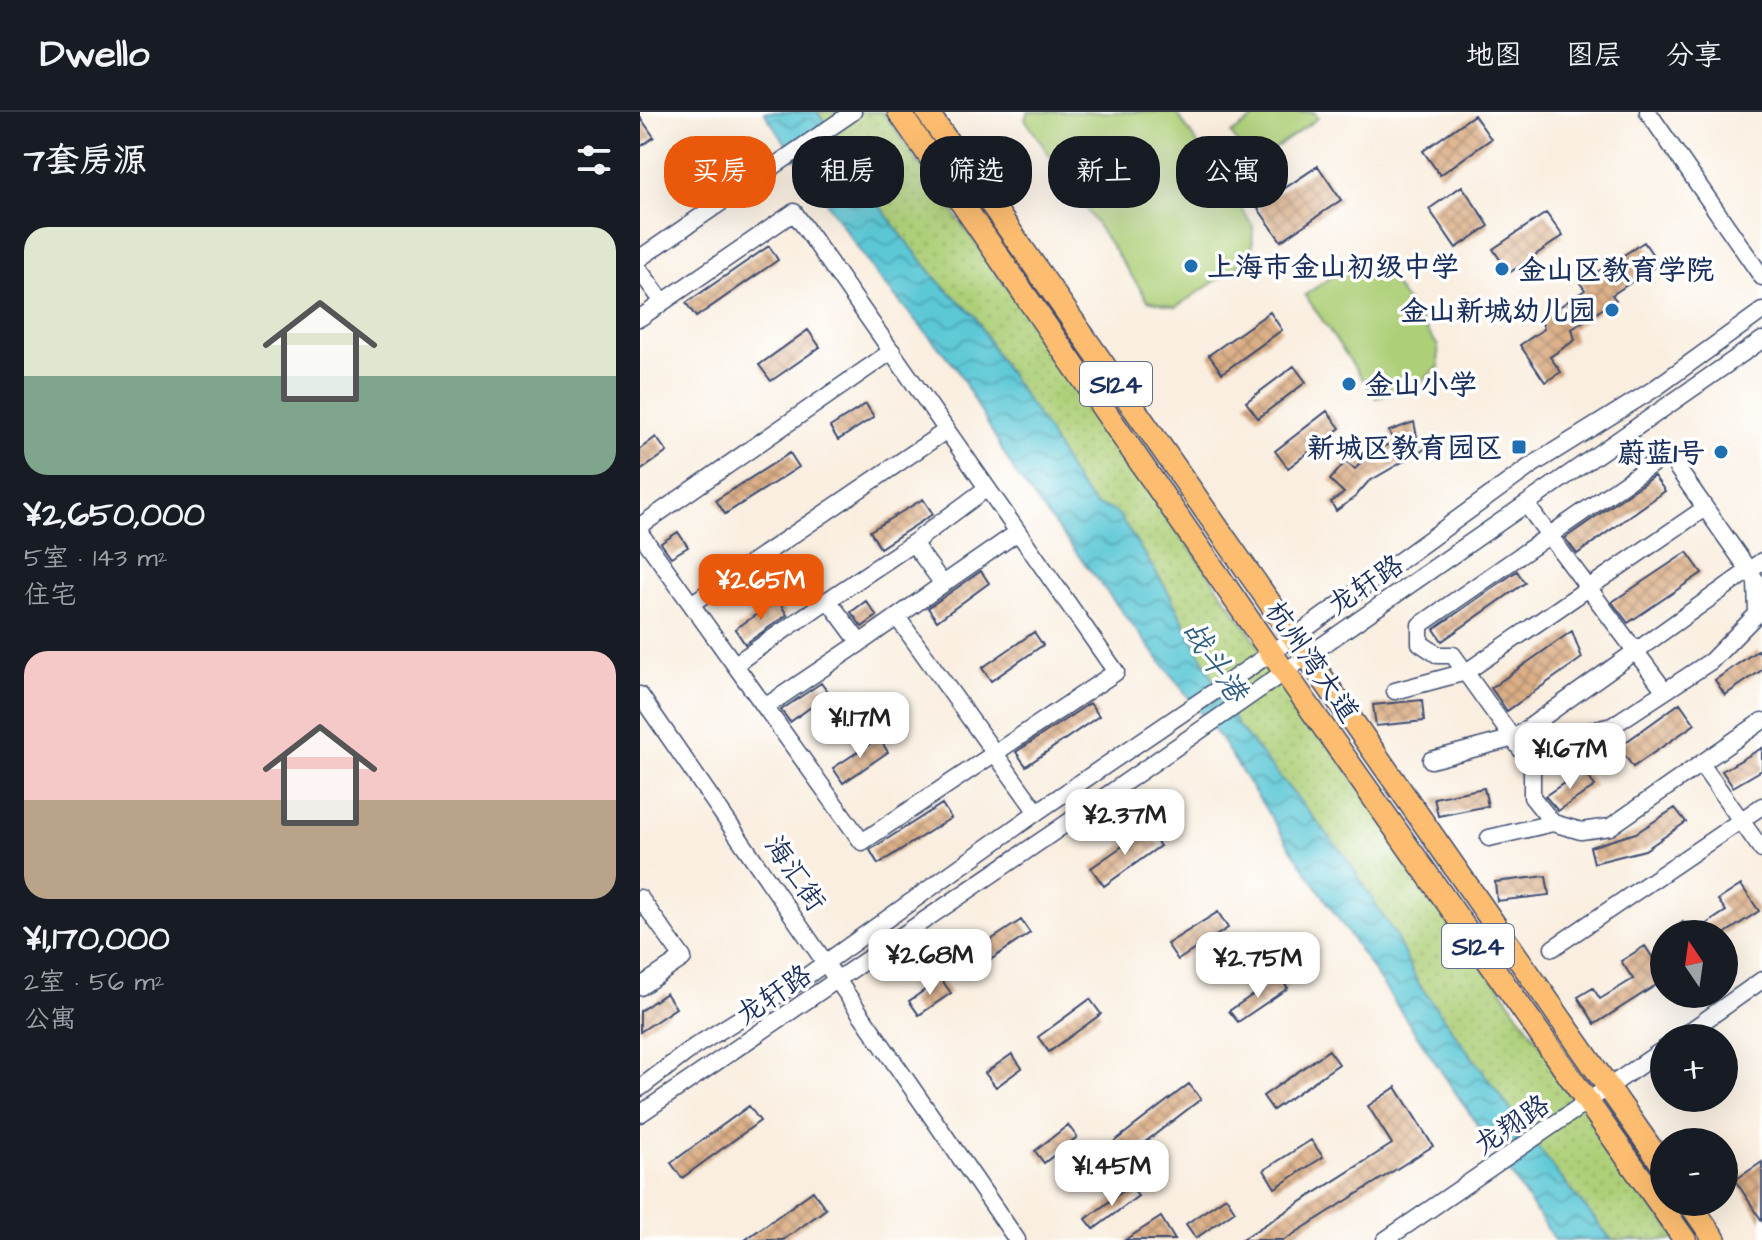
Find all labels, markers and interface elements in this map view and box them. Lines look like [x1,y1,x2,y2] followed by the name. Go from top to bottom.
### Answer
[40,29,149,81] text: Dwello
[1466,36,1522,75] text: 地图
[1566,36,1622,75] text: 图层
[1666,36,1722,75] text: 分享
[664,136,776,208] chip: 买房
[792,136,904,208] chip: 租房
[920,136,1032,208] chip: 筛选
[1048,136,1160,208] chip: 新上
[1176,136,1288,208] chip: 公寓
[24,137,147,185] text: 7套房源
[572,138,616,182] icon: filters
[1207,248,1459,287] place label: 上海市金山初级中学
[1518,251,1714,290] place label: 金山区教育学院
[1182,257,1200,275] marker: 上海市金山初级中学
[1493,260,1511,278] marker: 金山区教育学院
[248,279,392,423] icon: home
[1400,292,1596,331] place label: 金山新城幼儿园
[1603,301,1621,319] marker: 金山新城幼儿园
[1080,362,1152,406] road number: S124
[1365,366,1477,405] place label: 金山小学
[1340,375,1358,393] marker: 金山小学
[1307,429,1503,468] place label: 新城区教育园区
[1617,434,1705,473] place label: 蔚蓝1号
[1510,438,1528,456] marker: 新城区教育园区
[1712,443,1730,461] marker: 蔚蓝1号
[24,491,205,539] text: ¥2,650,000
[24,540,168,576] text: 5室 · 143 m²
[1320,546,1412,625] street label: 龙轩路
[696,554,826,622] pin: ¥2.65M
[717,562,805,598] text: ¥2.65M
[24,577,76,613] text: 住宅
[1256,593,1368,730] street label: 杭州湾大道
[1172,613,1258,713] water label: 战斗港
[795,692,925,760] pin: ¥1.17M
[829,700,891,736] text: ¥1.17M
[248,703,392,847] icon: home
[1505,723,1635,791] pin: ¥1.67M
[1533,731,1607,767] text: ¥1.67M
[1060,789,1190,857] pin: ¥2.37M
[1083,797,1167,833] text: ¥2.37M
[755,828,835,919] street label: 海汇街
[24,915,170,963] text: ¥1,170,000
[1650,920,1738,1008] north arrow
[1650,920,1738,1216] map controls
[1442,924,1514,968] road number: S124
[865,929,995,997] pin: ¥2.68M
[1193,932,1323,1000] pin: ¥2.75M
[886,937,974,973] text: ¥2.68M
[1214,940,1302,976] text: ¥2.75M
[728,956,820,1035] street label: 龙轩路
[24,964,164,1000] text: 2室 · 56 m²
[24,1001,76,1037] text: 公寓
[1650,1024,1738,1112] button: +
[1466,1086,1558,1165] street label: 龙翔路
[1650,1128,1738,1216] button: −
[1047,1140,1177,1208] pin: ¥1.45M
[1073,1148,1151,1184] text: ¥1.45M

